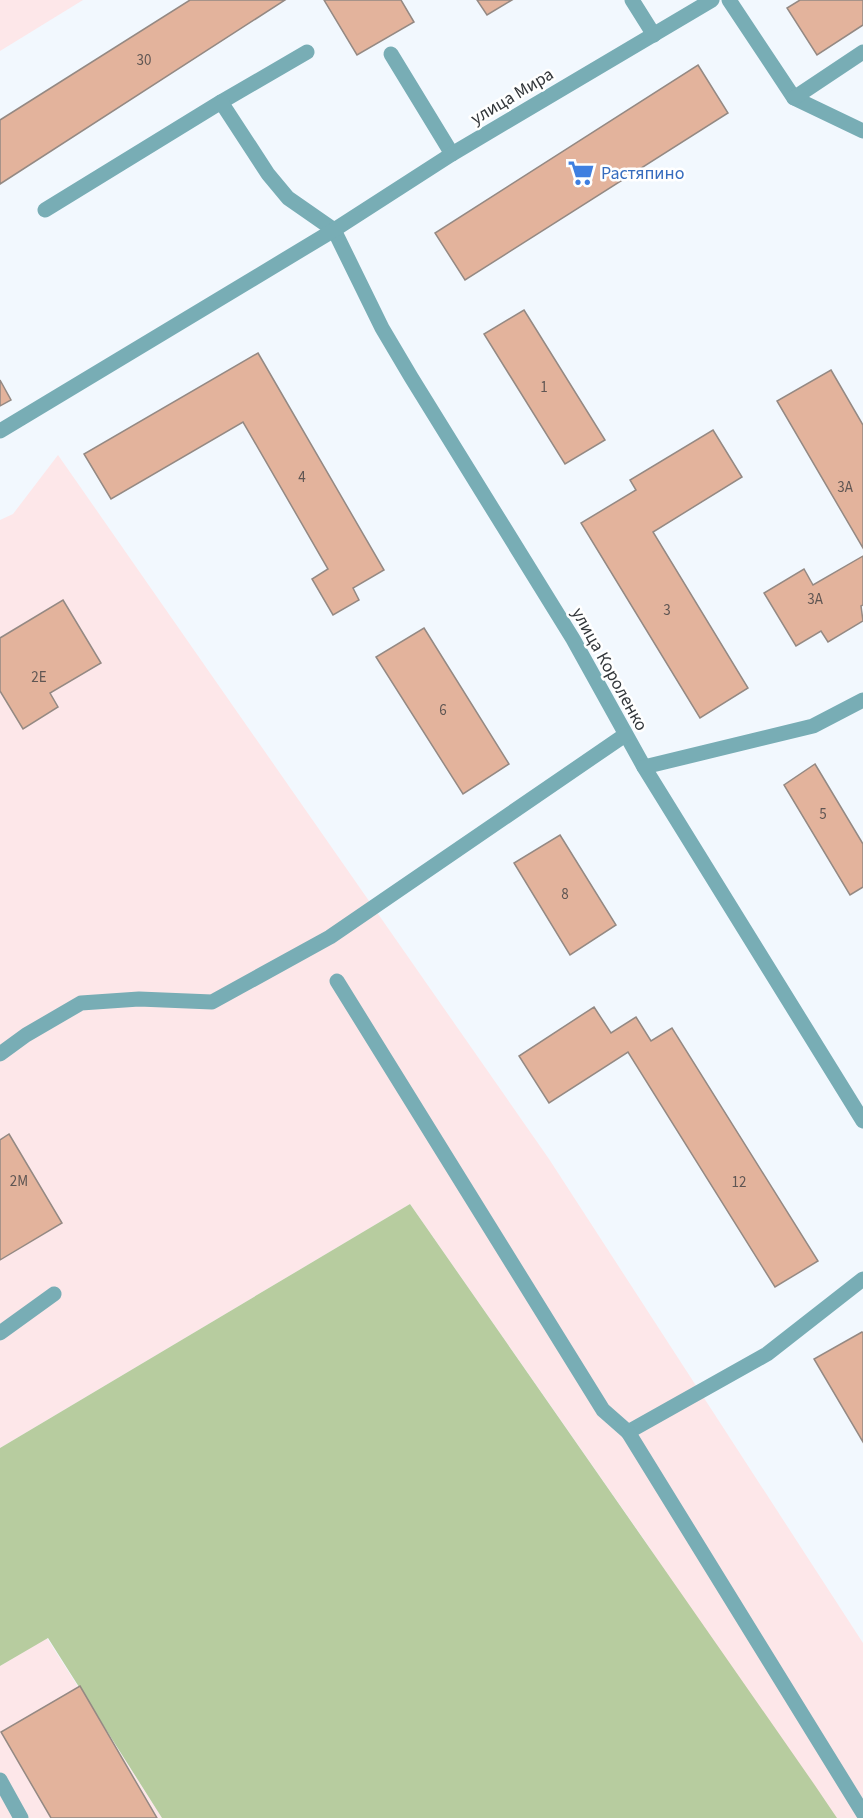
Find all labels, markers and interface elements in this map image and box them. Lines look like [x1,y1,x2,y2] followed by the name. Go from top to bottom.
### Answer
[137,50,151,71] house number: 30
[466,62,558,131] street label: улица Мира
[566,158,596,188] supermarket icon: Растяпино
[601,161,684,186] place label: Растяпино
[540,377,548,398] house number: 1
[298,467,306,488] house number: 4
[837,477,854,498] house number: 3А
[807,589,824,610] house number: 3А
[663,600,671,621] house number: 3
[565,603,654,735] street label: улица Короленко
[31,667,47,688] house number: 2Е
[439,700,447,721] house number: 6
[819,804,827,825] house number: 5
[561,884,569,905] house number: 8
[10,1171,28,1192] house number: 2М
[732,1172,746,1193] house number: 12

